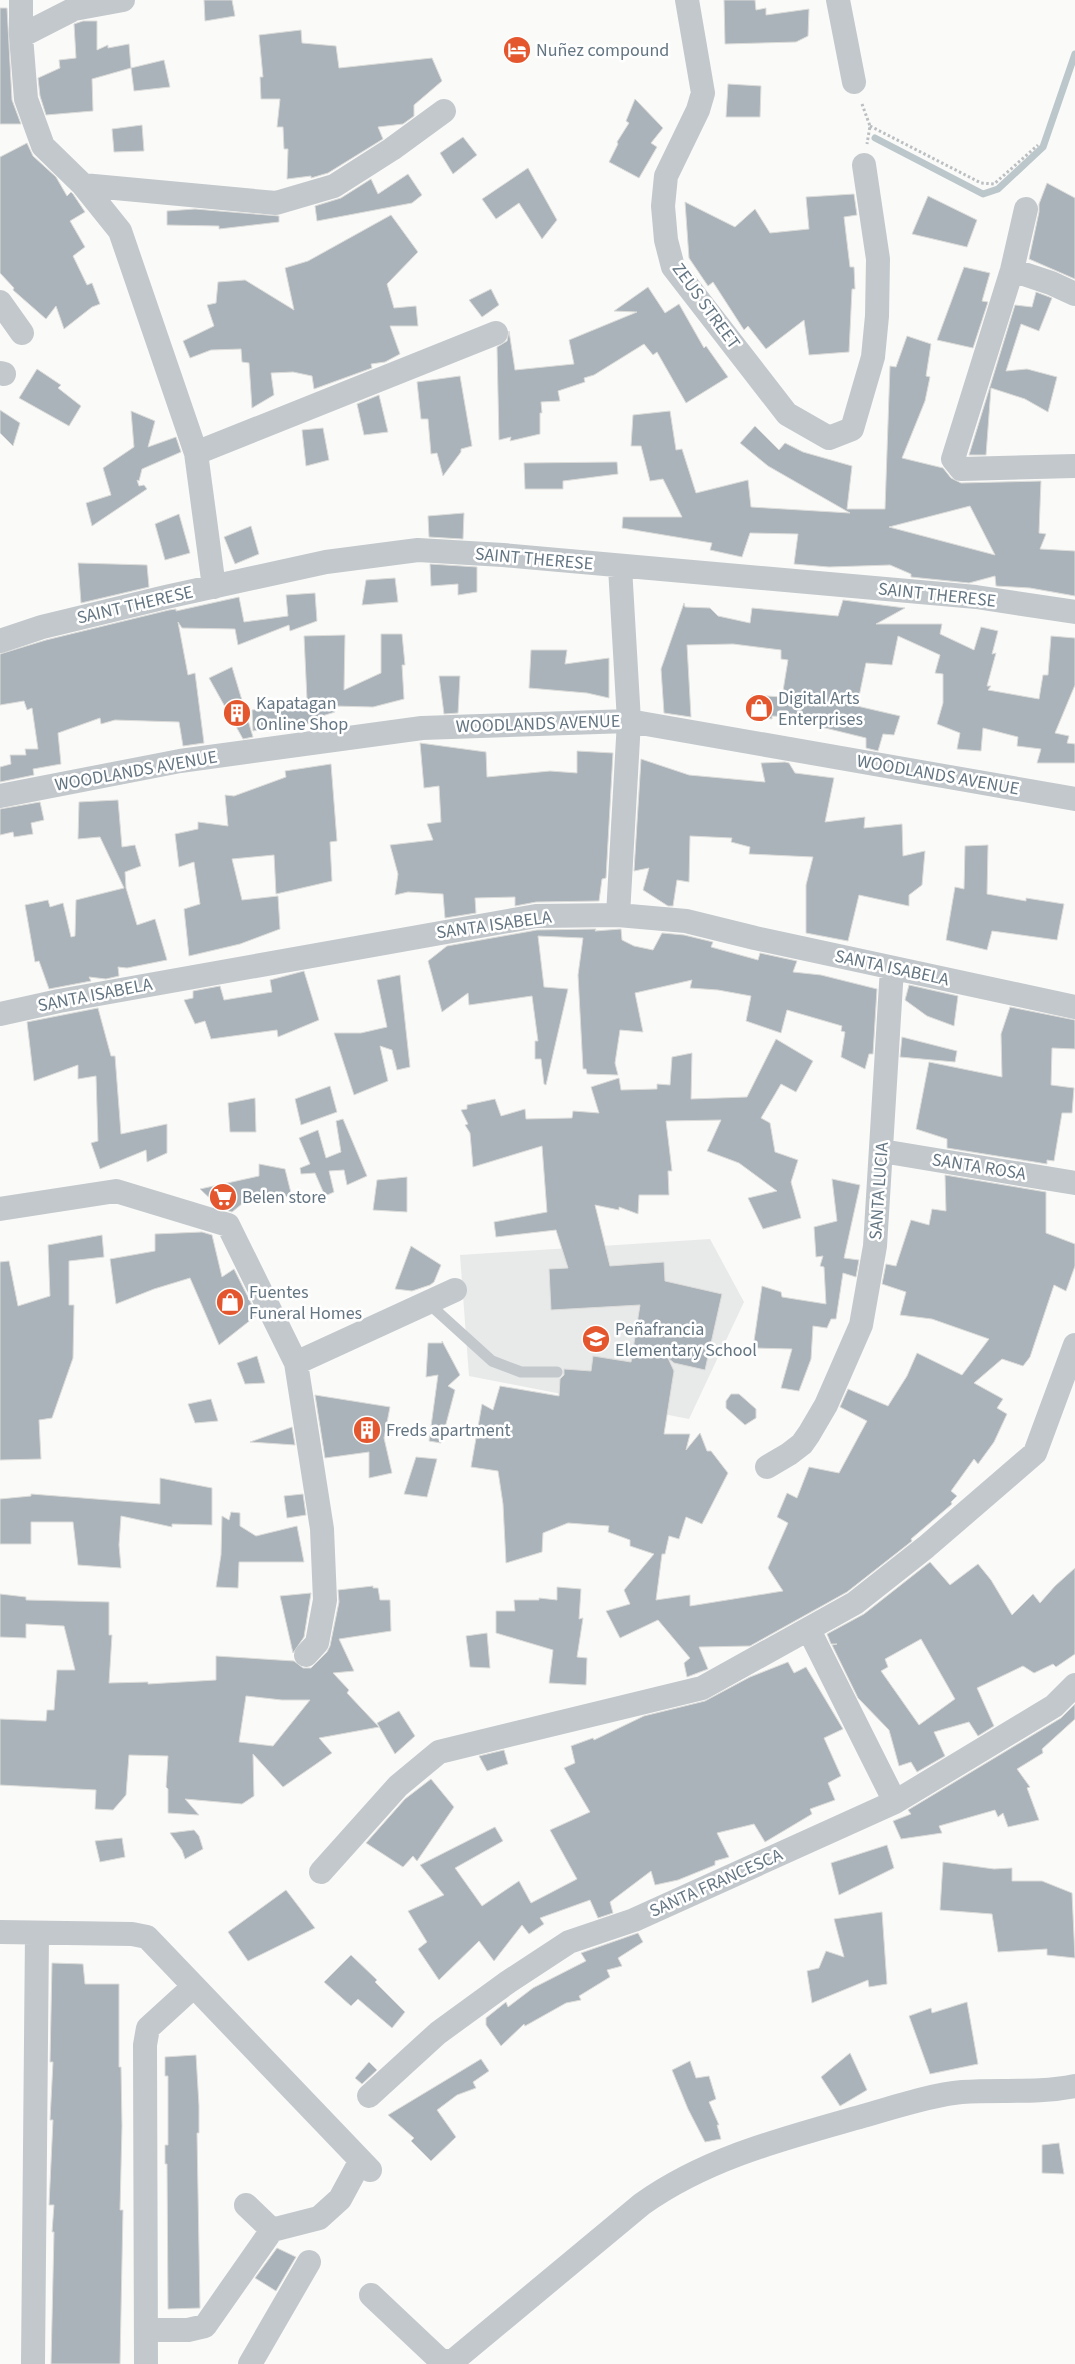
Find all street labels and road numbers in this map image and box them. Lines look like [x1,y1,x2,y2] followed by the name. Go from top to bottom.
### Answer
[666,258,746,355] street label: ZEUS STREET
[474,541,594,577] street label: SAINT THERESE
[877,576,997,614] street label: SAINT THERESE
[74,579,196,631] street label: SAINT THERESE
[455,709,621,739] street label: WOODLANDS AVENUE
[53,744,219,798] street label: WOODLANDS AVENUE
[855,748,1021,802] street label: WOODLANDS AVENUE
[435,905,553,945] street label: SANTA ISABELA
[833,944,952,992] street label: SANTA ISABELA
[36,972,155,1018] street label: SANTA ISABELA
[863,1141,895,1241] street label: SANTA LUCIA
[930,1147,1028,1187] street label: SANTA ROSA
[645,1842,787,1924] street label: SANTA FRANCESCA

